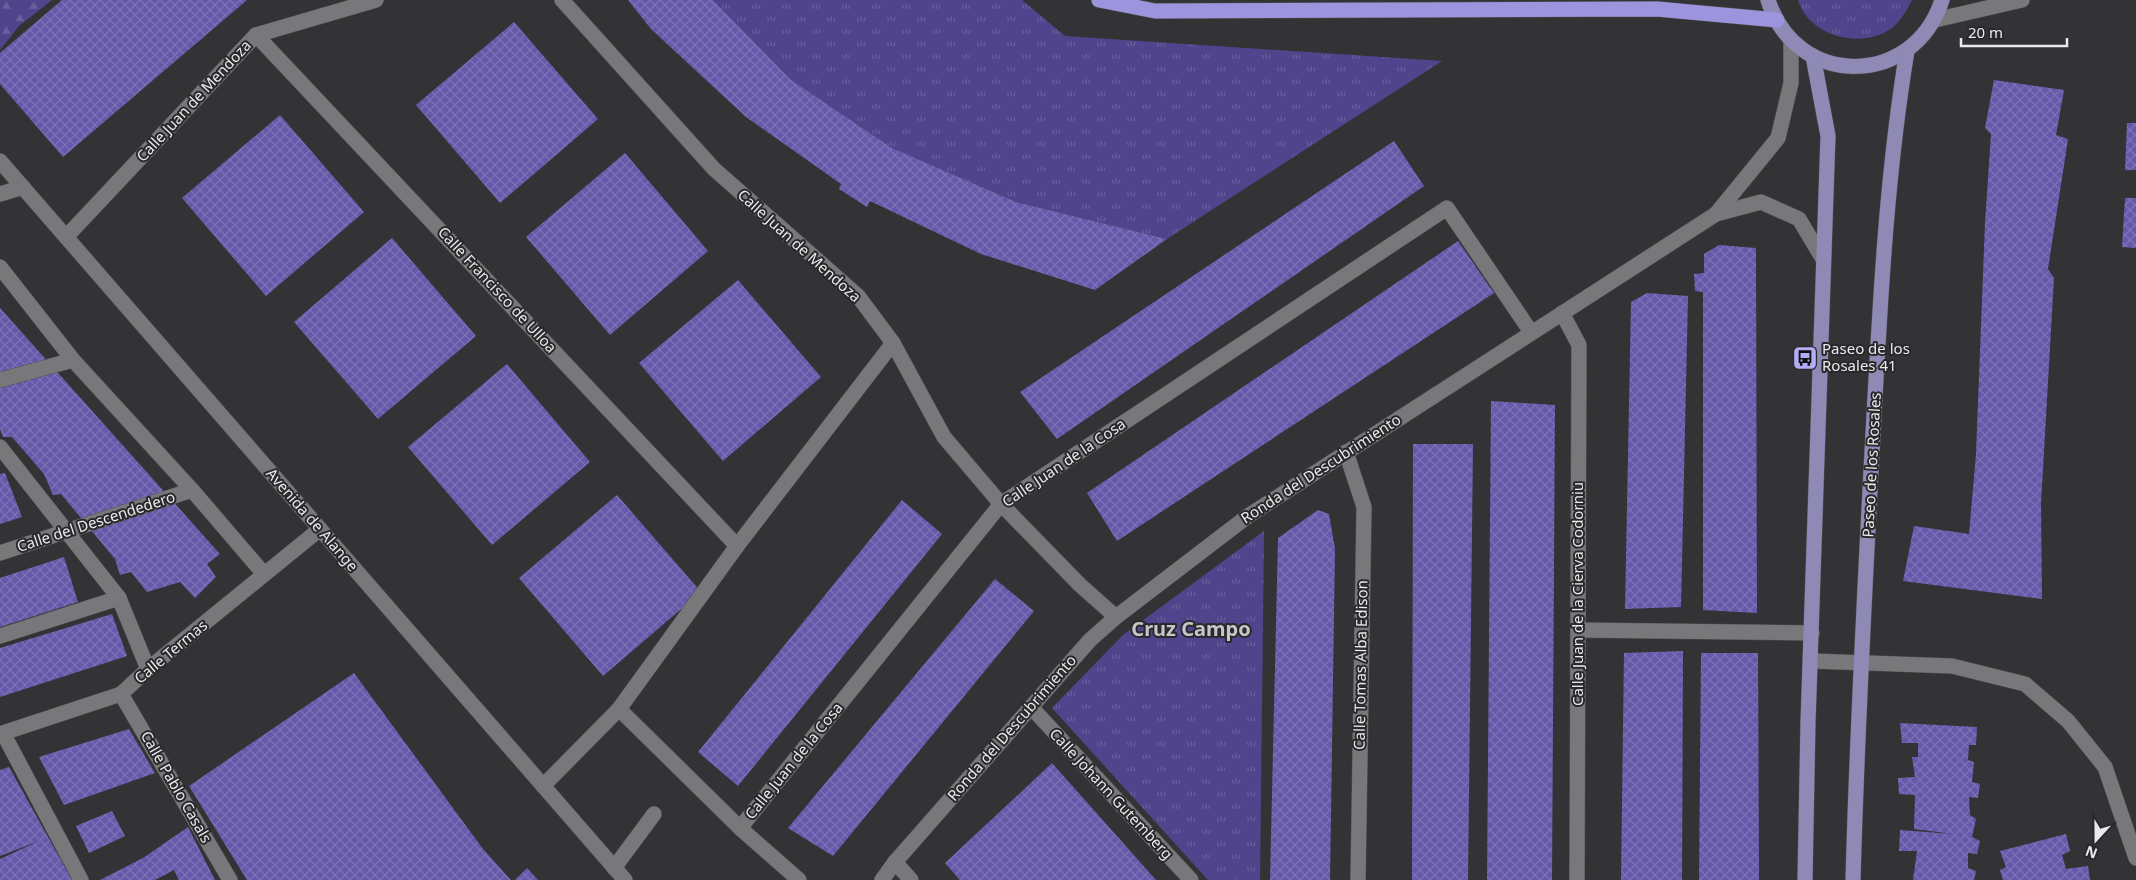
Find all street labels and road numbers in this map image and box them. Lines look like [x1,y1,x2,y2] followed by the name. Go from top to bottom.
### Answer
[132,35,255,165] street label: Calle Juan de Mendoza
[734,184,866,306] street label: Calle Juan de Mendoza
[434,222,562,357] street label: Calle Francisco de Ulloa
[1857,392,1885,538] street label: Paseo de los Rosales
[1237,409,1404,528] street label: Ronda del Descubrimiento
[998,413,1129,511] street label: Calle Juan de la Cosa
[262,463,363,575] street label: Avenida de Alange
[1567,482,1587,706] street label: Calle Juan de la Cierva Codorniu
[14,486,177,556] street label: Calle del Descendedero
[1349,580,1371,750] street label: Calle Tomas Alba Edison
[130,615,211,688] street label: Calle Termas
[942,650,1080,805] street label: Ronda del Descubrimiento
[740,698,847,823] street label: Calle Juan de la Cosa
[1046,723,1178,863] street label: Calle Johann Gutemberg
[137,727,217,846] street label: Calle Pablo Casals

